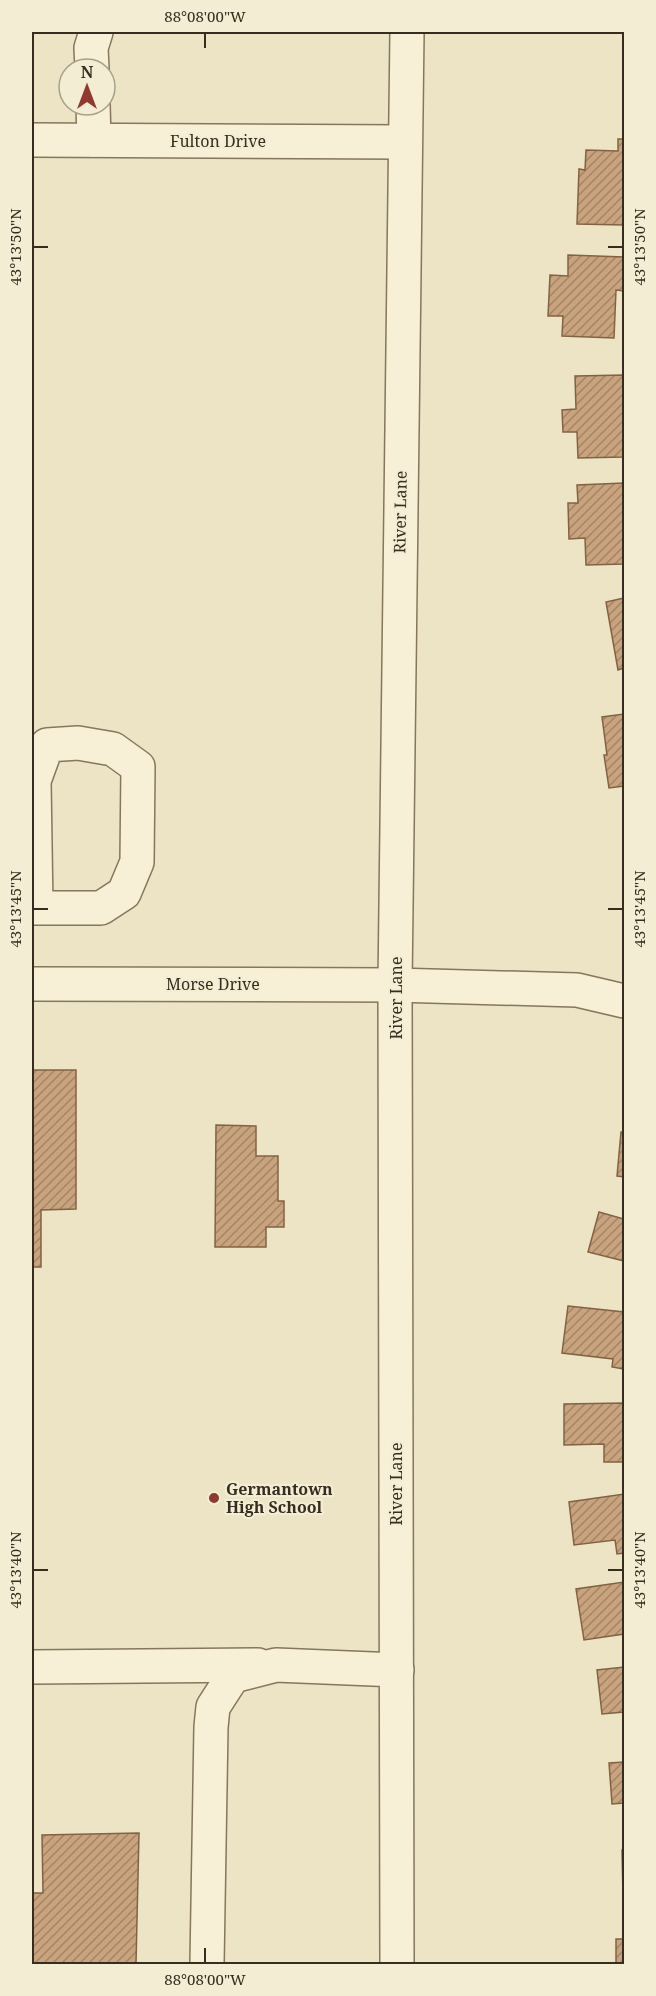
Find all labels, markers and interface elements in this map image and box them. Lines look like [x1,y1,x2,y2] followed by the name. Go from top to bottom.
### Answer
[164,6,246,26] text: 88°08'00"W
[57,57,117,117] north arrow
[81,61,94,83] text: N
[170,130,266,152] street label: Fulton Drive
[5,208,25,286] text: 43°13'50"N
[629,208,649,286] text: 43°13'50"N
[388,470,412,554] street label: River Lane
[5,870,25,948] text: 43°13'45"N
[629,870,649,948] text: 43°13'45"N
[385,957,407,1040] street label: River Lane
[166,973,260,995] street label: Morse Drive
[385,1443,407,1526] street label: River Lane
[226,1478,333,1518] place label: Germantown High School
[207,1491,221,1505] marker: Germantown High School
[5,1531,25,1609] text: 43°13'40"N
[629,1531,649,1609] text: 43°13'40"N
[164,1969,246,1989] text: 88°08'00"W

